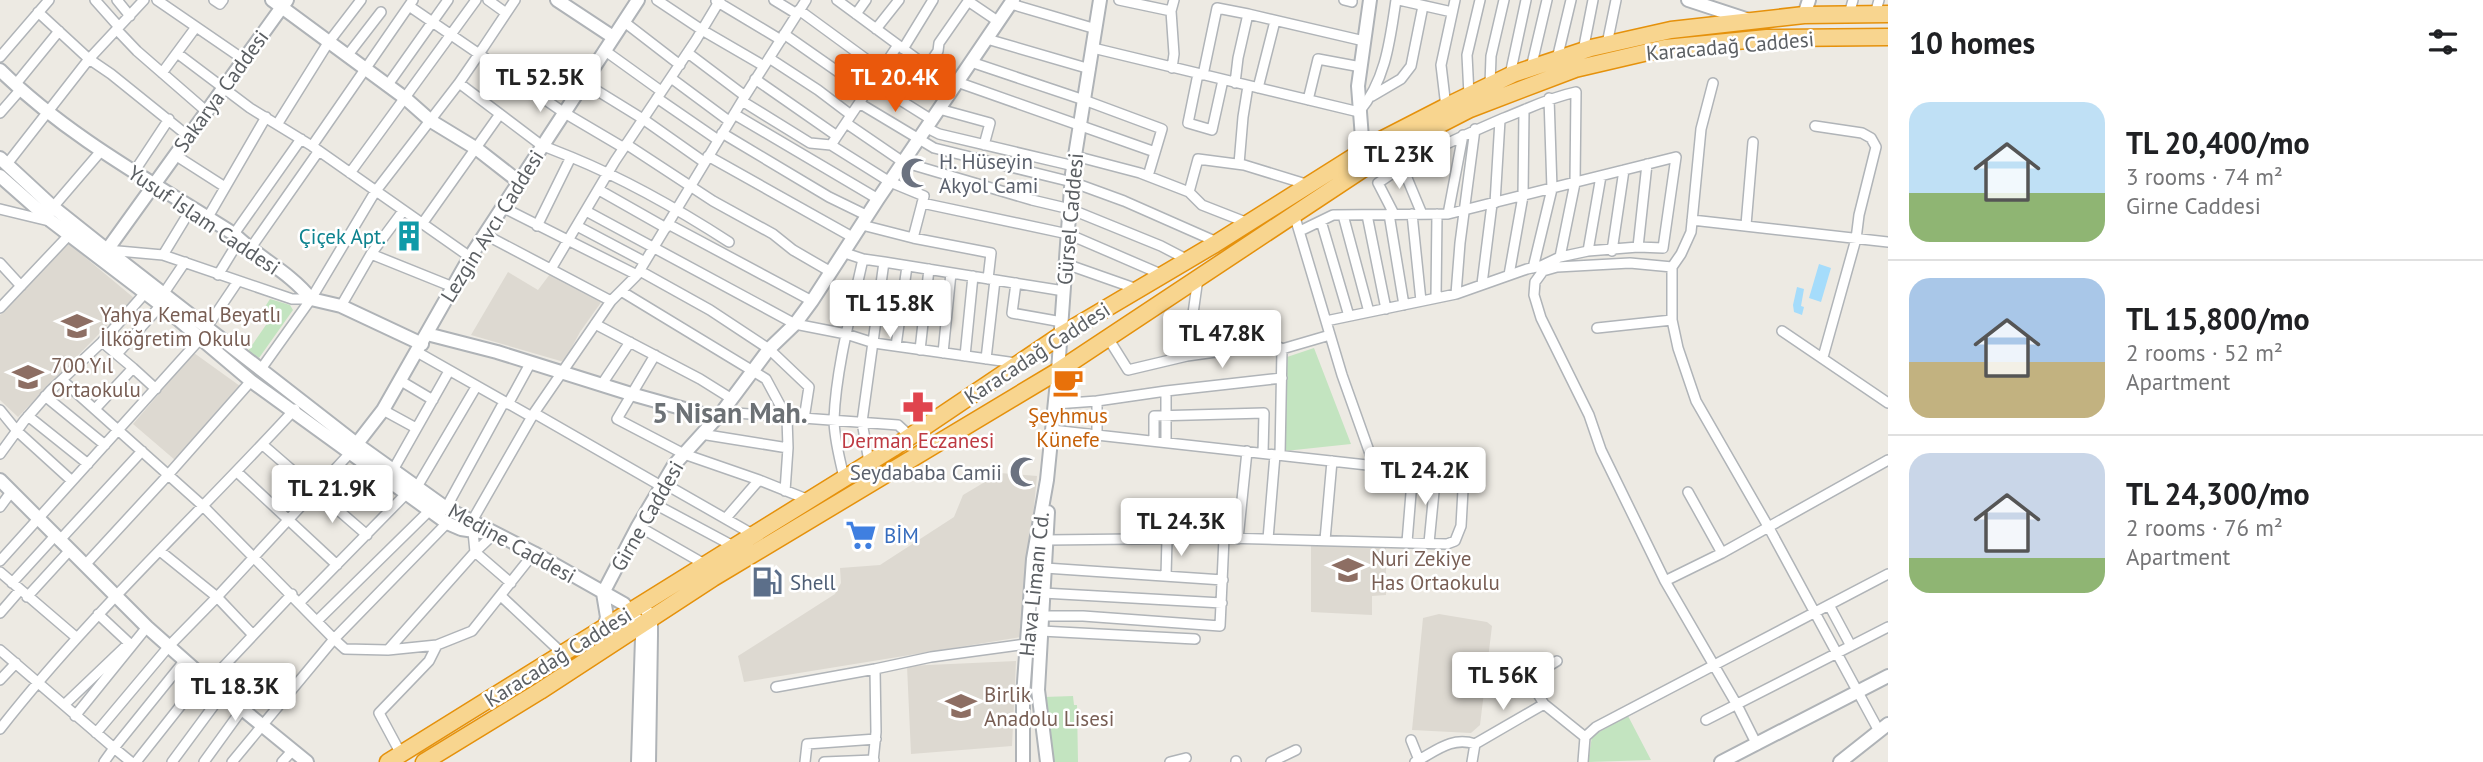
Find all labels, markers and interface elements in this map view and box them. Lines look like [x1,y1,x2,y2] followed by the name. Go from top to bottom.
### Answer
[1909,23,2035,62] text: 10 homes
[2424,23,2462,61] icon: filters
[168,24,274,158] street label: Sakarya Caddesi
[1645,25,1815,67] street label: Karacadağ Caddesi
[468,54,612,114] pin: TL 52.5K
[823,54,967,114] pin: TL 20.4K
[496,62,584,91] text: TL 52.5K
[851,62,939,91] text: TL 20.4K
[2126,123,2310,162] text: TL 20,400/mo
[1965,130,2049,214] icon: home
[1342,132,1456,191] pin: TL 23K
[1364,139,1434,168] text: TL 23K
[434,145,550,307] street label: Lezgin Avcı Caddesi
[939,148,1038,199] place label: H. Hüseyin Akyol Cami
[1051,152,1089,286] street label: Gürsel Caddesi
[899,156,933,190] mosque icon: H. Hüseyin Akyol Cami
[123,159,285,281] street label: Yusuf İslam Caddesi
[2126,162,2283,191] text: 3 rooms · 74 m²
[2126,191,2261,220] text: Girne Caddesi
[392,219,426,253] building icon: Çiçek Apt.
[299,223,386,250] place label: Çiçek Apt.
[818,280,962,340] pin: TL 15.8K
[846,288,934,317] text: TL 15.8K
[959,296,1115,410] street label: Karacadağ Caddesi
[2126,299,2310,338] text: TL 15,800/mo
[100,301,281,352] place label: Yahya Kemal Beyatlı İlköğretim Okulu
[1965,306,2049,390] icon: home
[60,309,94,343] school or university icon: Yahya Kemal Beyatlı İlköğretim Okulu
[1150,310,1294,370] pin: TL 47.8K
[1179,318,1265,347] text: TL 47.8K
[2126,338,2283,367] text: 2 rooms · 52 m²
[51,352,141,403] place label: 700.Yıl Ortaokulu
[11,360,45,394] school or university icon: 700.Yıl Ortaokulu
[1051,365,1085,399] cafe icon: Şeyhmus Künefe
[2126,367,2230,396] text: Apartment
[901,390,935,424] pharmacy icon: Derman Eczanesi
[652,394,808,431] district label: 5 Nisan Mah.
[1028,402,1108,453] place label: Şeyhmus Künefe
[842,427,994,454] place label: Derman Eczanesi
[1353,448,1497,507] pin: TL 24.2K
[1008,455,1042,489] mosque icon: Seydababa Camii
[1381,455,1469,484] text: TL 24.2K
[605,456,689,576] street label: Girne Caddesi
[850,459,1002,486] place label: Seydababa Camii
[260,466,404,525] pin: TL 21.9K
[288,473,376,502] text: TL 21.9K
[2126,474,2310,513] text: TL 24,300/mo
[1965,481,2049,565] icon: home
[443,497,581,589] street label: Medine Caddesi
[1109,498,1253,558] pin: TL 24.3K
[1137,506,1225,535] text: TL 24.3K
[1013,510,1055,658] street label: Hava Limanı Cd.
[2126,513,2283,542] text: 2 rooms · 76 m²
[844,518,878,552] supermarket icon: BİM
[884,522,919,549] place label: BİM
[2126,542,2230,571] text: Apartment
[1371,545,1500,596] place label: Nuri Zekiye Has Ortaokulu
[1331,553,1365,587] school or university icon: Nuri Zekiye Has Ortaokulu
[750,565,784,599] fuel station icon: Shell
[790,569,836,596] place label: Shell
[479,601,637,713] street label: Karacadağ Caddesi
[1446,652,1560,712] pin: TL 56K
[1468,660,1538,689] text: TL 56K
[163,664,307,723] pin: TL 18.3K
[191,671,279,700] text: TL 18.3K
[984,681,1114,732] place label: Birlik Anadolu Lisesi
[944,689,978,723] school or university icon: Birlik Anadolu Lisesi

